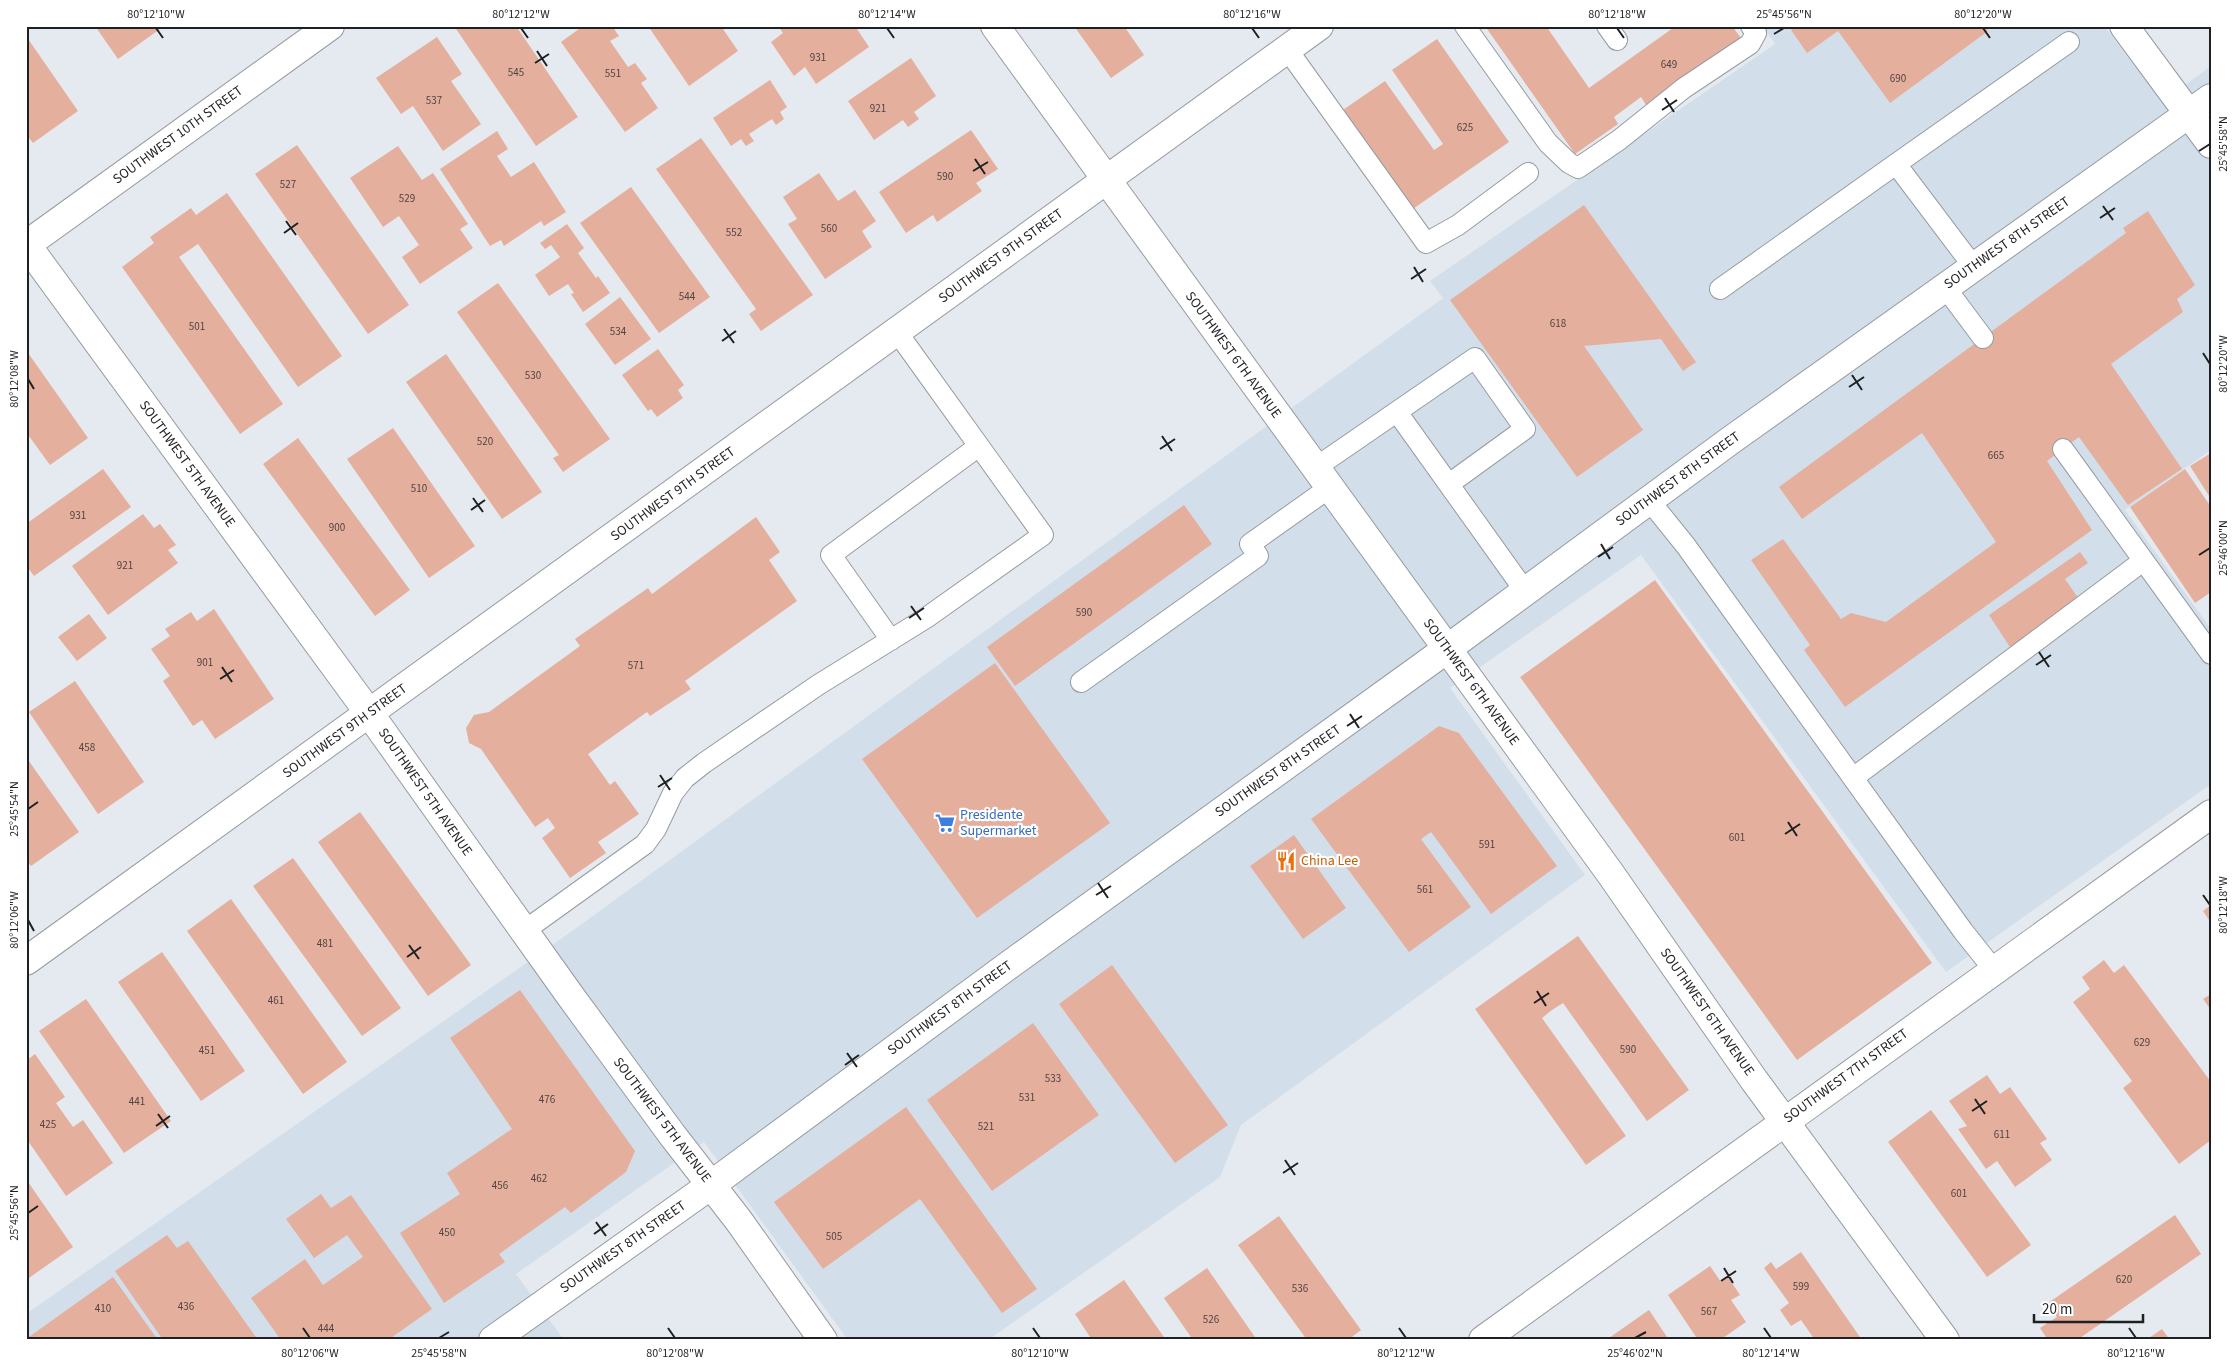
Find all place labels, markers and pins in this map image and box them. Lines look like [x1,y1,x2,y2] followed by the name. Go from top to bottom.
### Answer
[960,805,1037,841] place label: Presidente Supermarket
[934,812,956,834] supermarket icon: Presidente Supermarket
[1275,850,1297,872] restaurant icon: China Lee
[1301,851,1358,871] place label: China Lee

